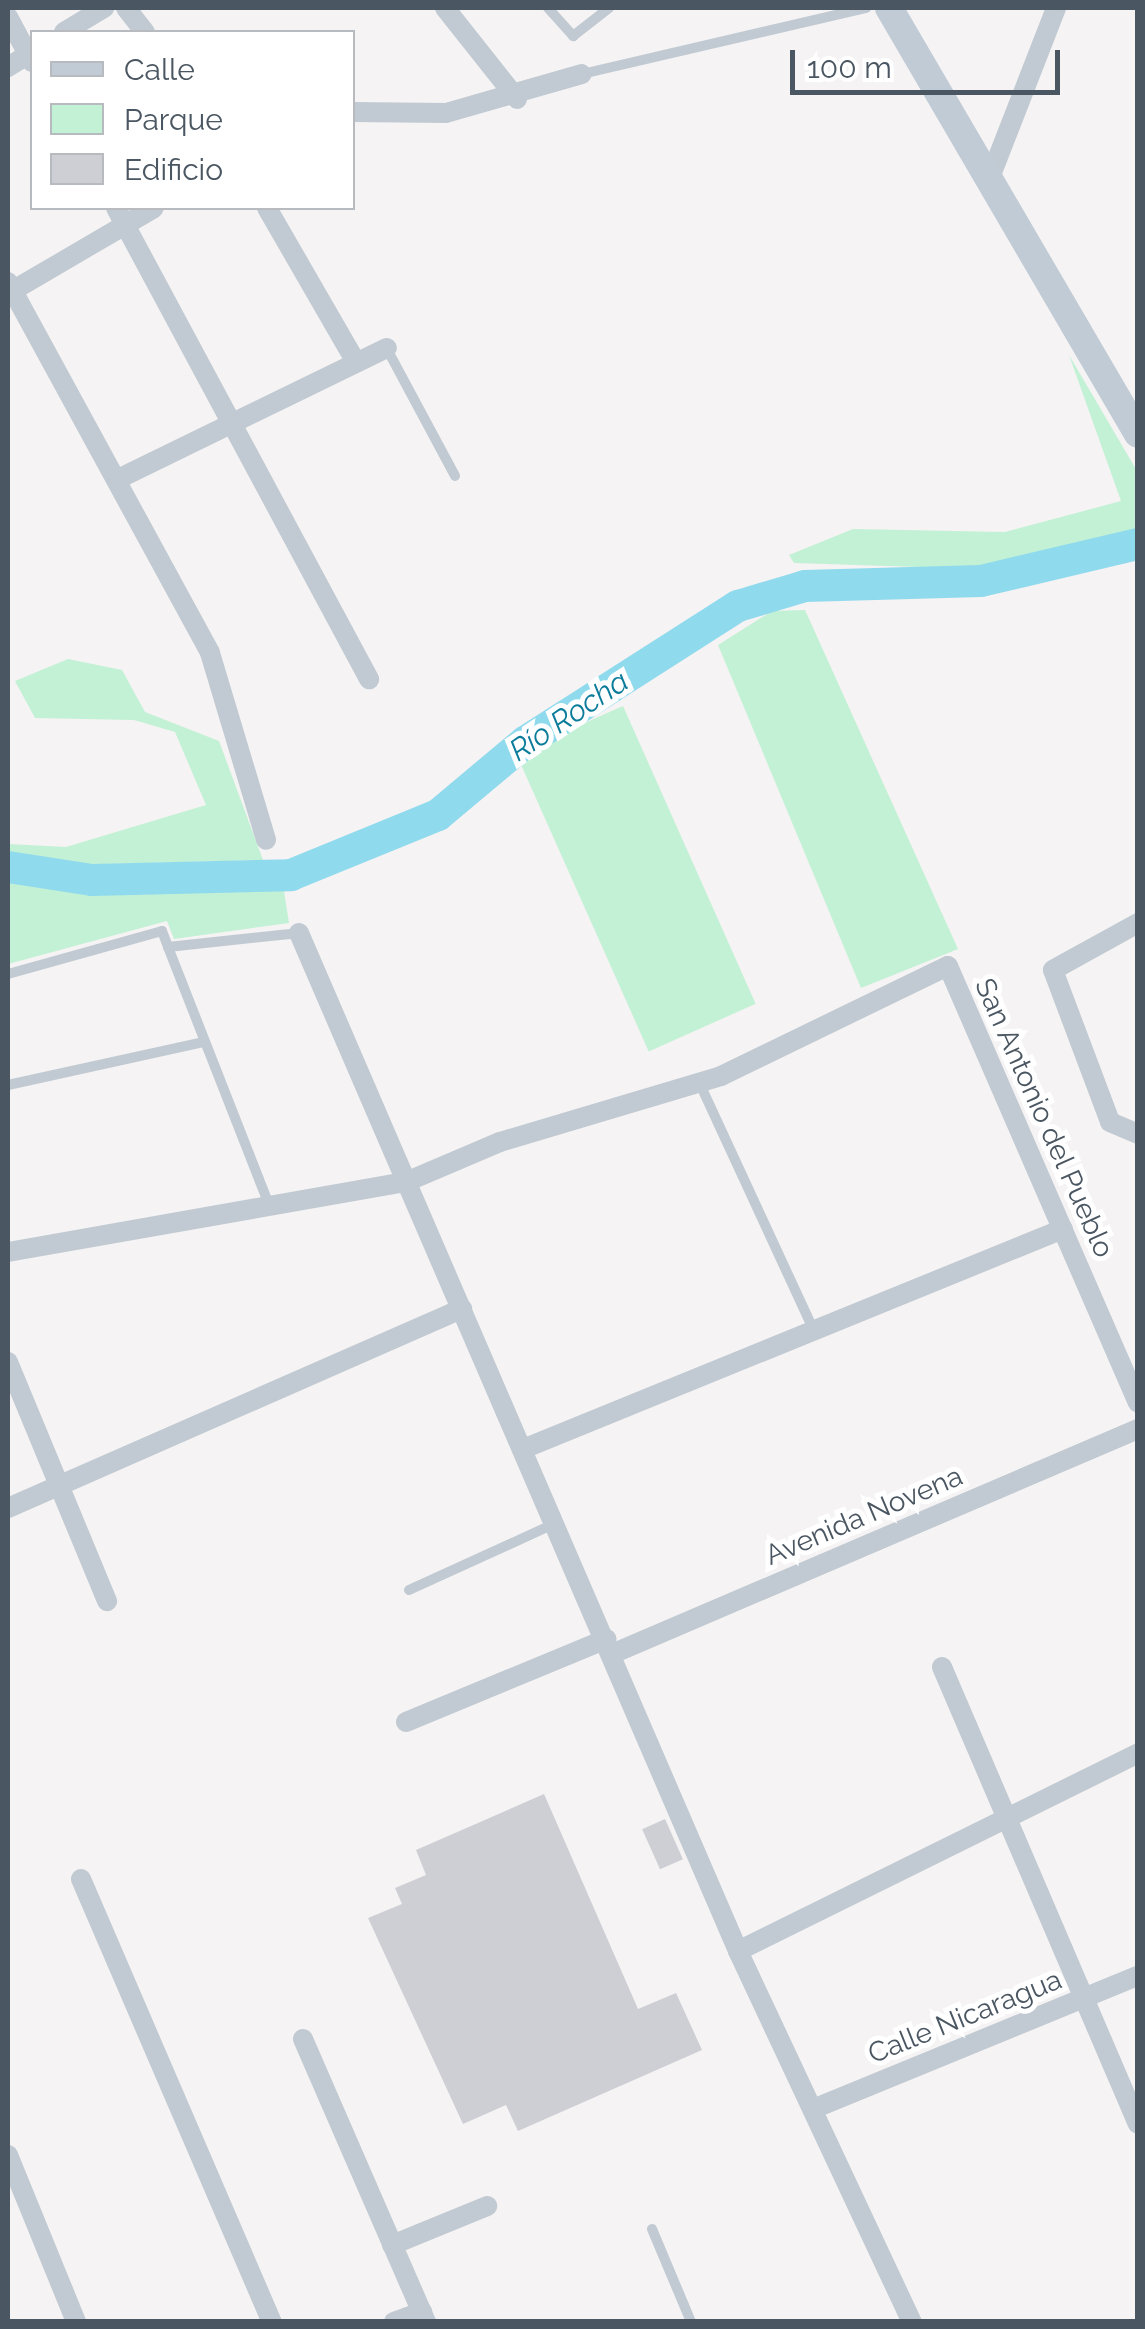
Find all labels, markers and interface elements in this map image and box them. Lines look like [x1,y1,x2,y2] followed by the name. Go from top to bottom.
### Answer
[30,30,355,210] legend
[795,30,1065,92] scale bar
[807,50,892,85] text: 100 m
[124,52,195,87] text: Calle
[124,102,223,137] text: Parque
[124,152,223,187] text: Edificio
[503,663,635,769] water label: Río Rocha
[967,973,1121,1263] street label: San Antonio del Pueblo
[760,1459,968,1573] street label: Avenida Novena
[863,1963,1067,2071] street label: Calle Nicaragua

